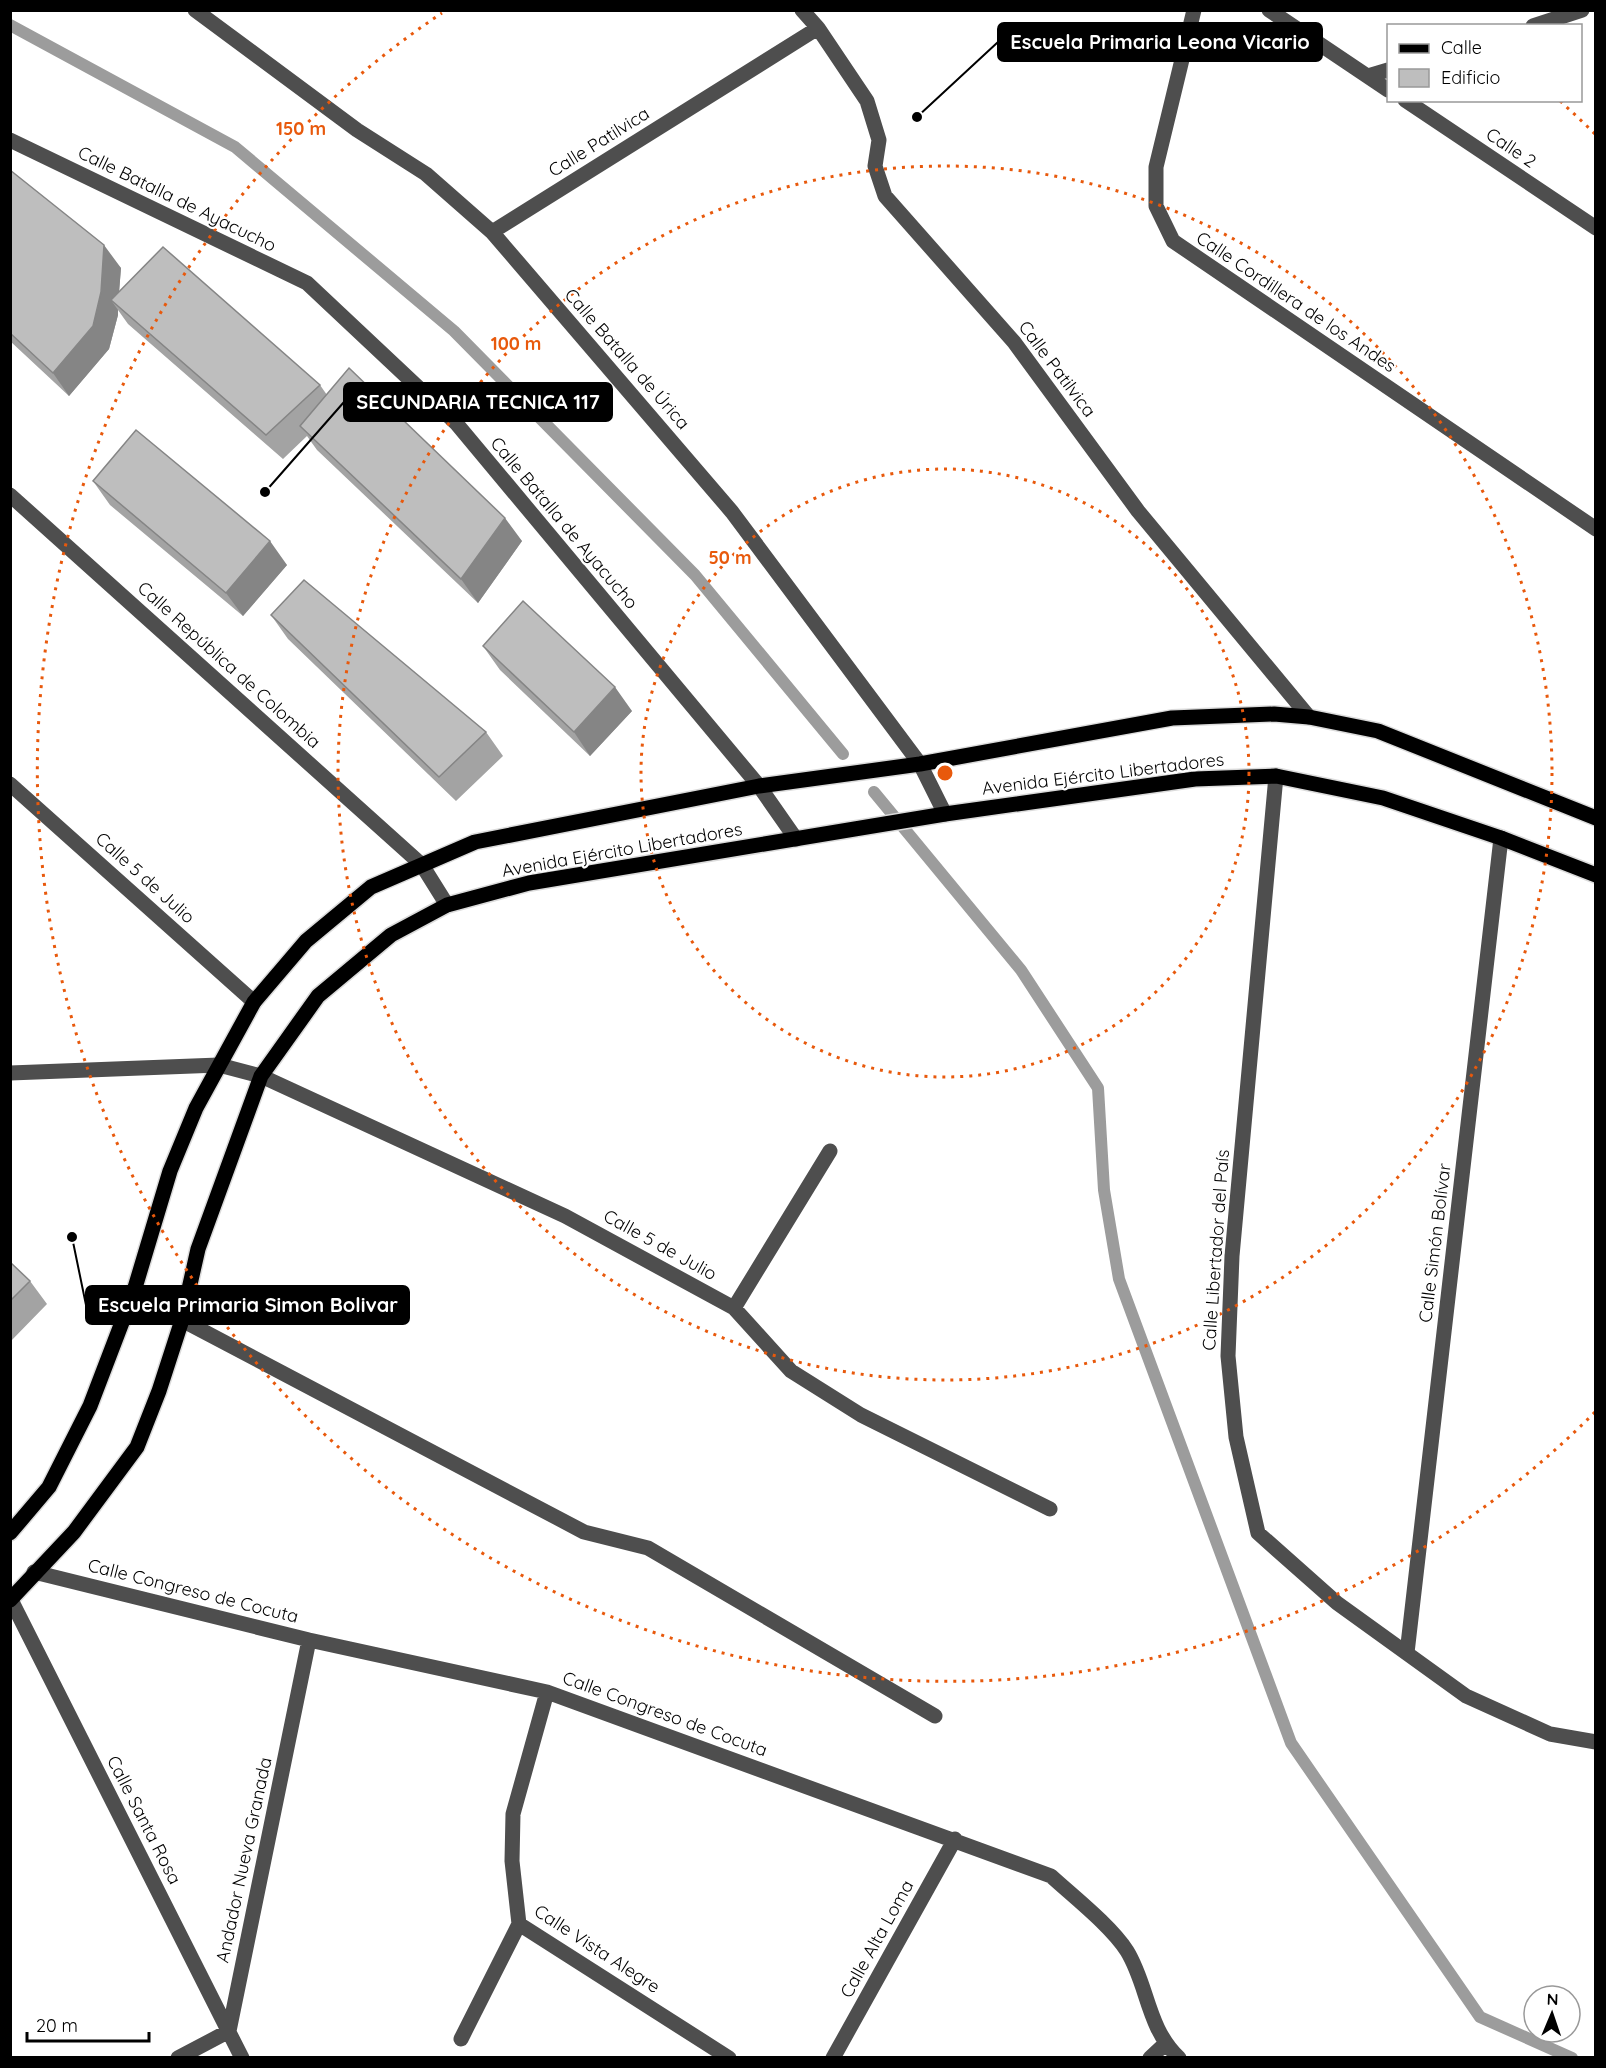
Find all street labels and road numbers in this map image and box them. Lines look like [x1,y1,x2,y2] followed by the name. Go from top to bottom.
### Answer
[544,101,653,182] street label: Calle Patilvica
[1482,122,1541,173] street label: Calle 2
[74,140,280,257] street label: Calle Batalla de Ayacucho
[1192,226,1401,377] street label: Calle Cordillera de los Andes
[560,283,695,434] street label: Calle Batalla de Úrica
[1014,316,1101,421] street label: Calle Patilvica
[486,432,643,614] street label: Calle Batalla de Ayacucho
[133,576,326,753] street label: Calle República de Colombia
[981,747,1225,800] street label: Avenida Ejército Libertadores
[500,817,744,882] street label: Avenida Ejército Libertadores
[91,827,200,928] street label: Calle 5 de Julio
[1197,1148,1234,1351] street label: Calle Libertador del País
[1413,1162,1456,1324] street label: Calle Simón Bolívar
[600,1204,721,1285] street label: Calle 5 de Julio
[85,1553,301,1628] street label: Calle Congreso de Cocuta
[560,1666,771,1761] street label: Calle Congreso de Cocuta
[102,1751,187,1888] street label: Calle Santa Rosa
[210,1755,277,1965] street label: Andador Nueva Granada
[835,1876,918,2002] street label: Calle Alta Loma
[530,1899,665,1998] street label: Calle Vista Alegre

